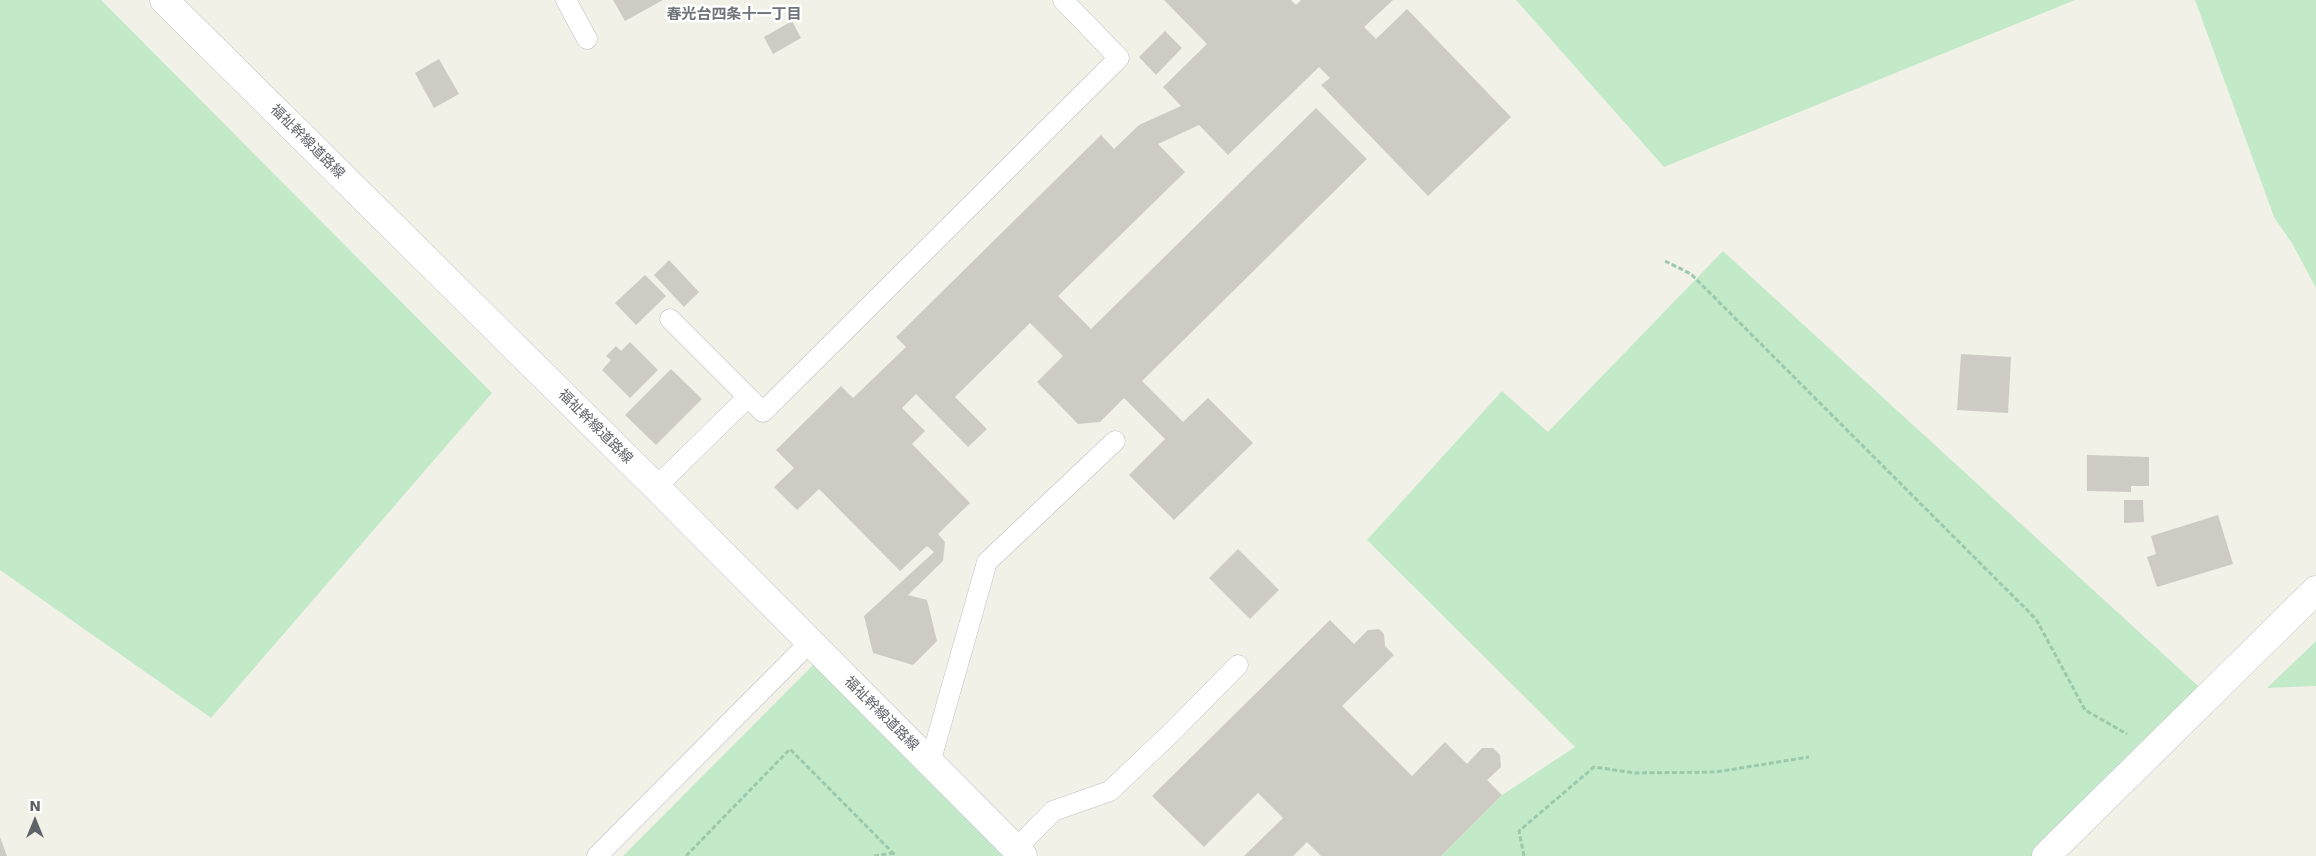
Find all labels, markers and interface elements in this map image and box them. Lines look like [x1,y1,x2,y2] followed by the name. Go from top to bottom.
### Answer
[667,6,801,24] district label: 春光台四条十一丁目
[266,101,348,183] street label: 福祉幹線道路線
[554,386,636,468] street label: 福祉幹線道路線
[840,673,922,755] street label: 福祉幹線道路線
[10,796,60,846] north arrow
[29,798,41,814] text: N

